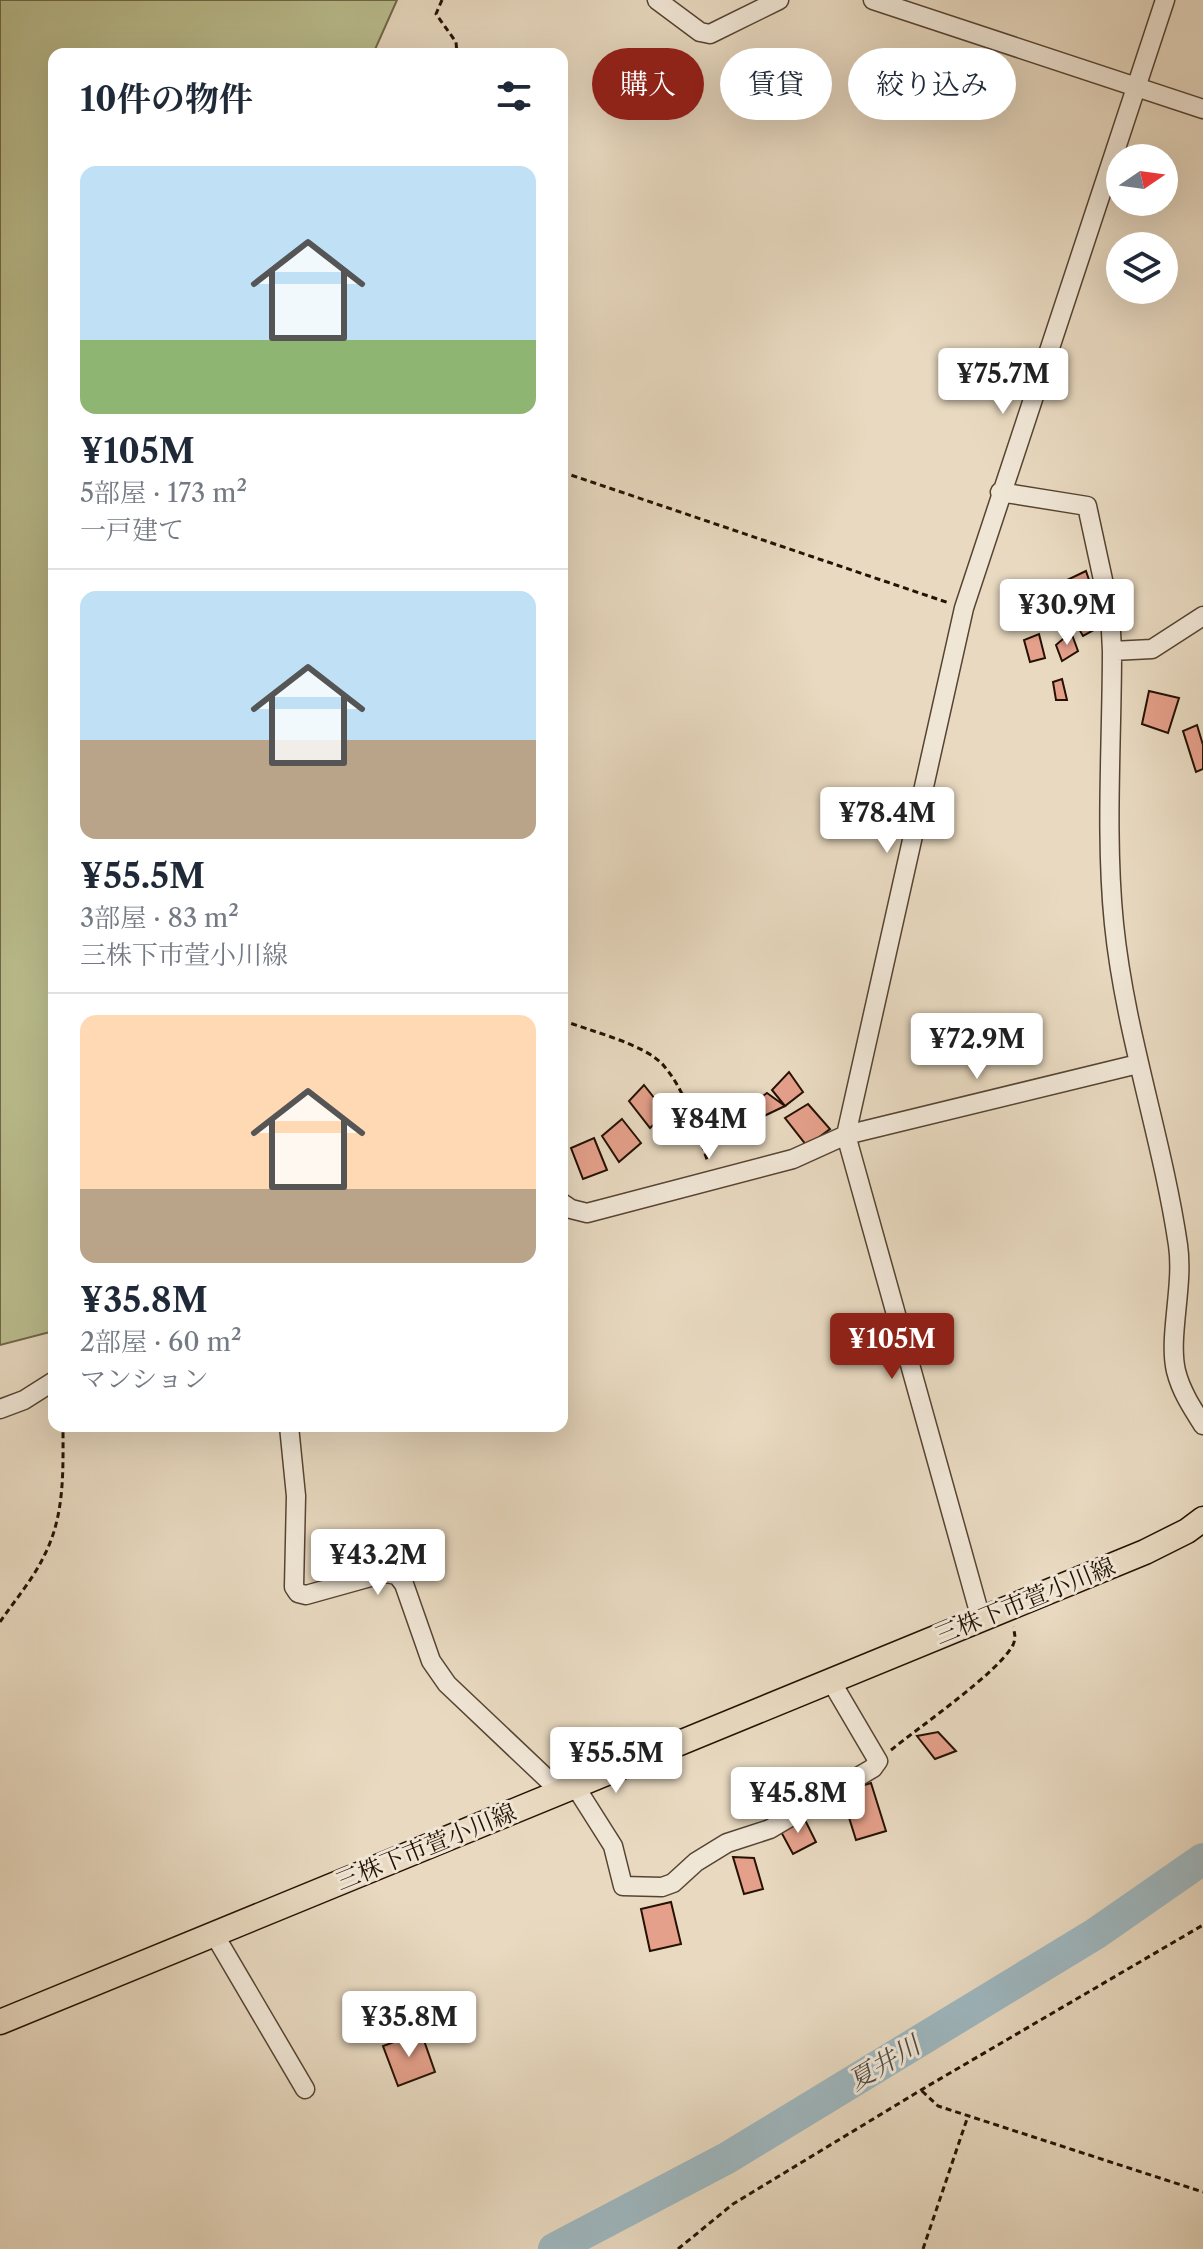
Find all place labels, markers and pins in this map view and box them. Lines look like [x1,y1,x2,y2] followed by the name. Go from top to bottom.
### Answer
[938,348,1068,416] pin: ¥75.7M
[1002,579,1132,647] pin: ¥30.9M
[822,787,952,855] pin: ¥78.4M
[912,1013,1042,1081] pin: ¥72.9M
[662,1093,756,1161] pin: ¥84M
[836,1313,948,1381] pin: ¥105M
[313,1529,443,1597] pin: ¥43.2M
[551,1727,681,1795] pin: ¥55.5M
[733,1767,863,1835] pin: ¥45.8M
[344,1991,474,2059] pin: ¥35.8M

